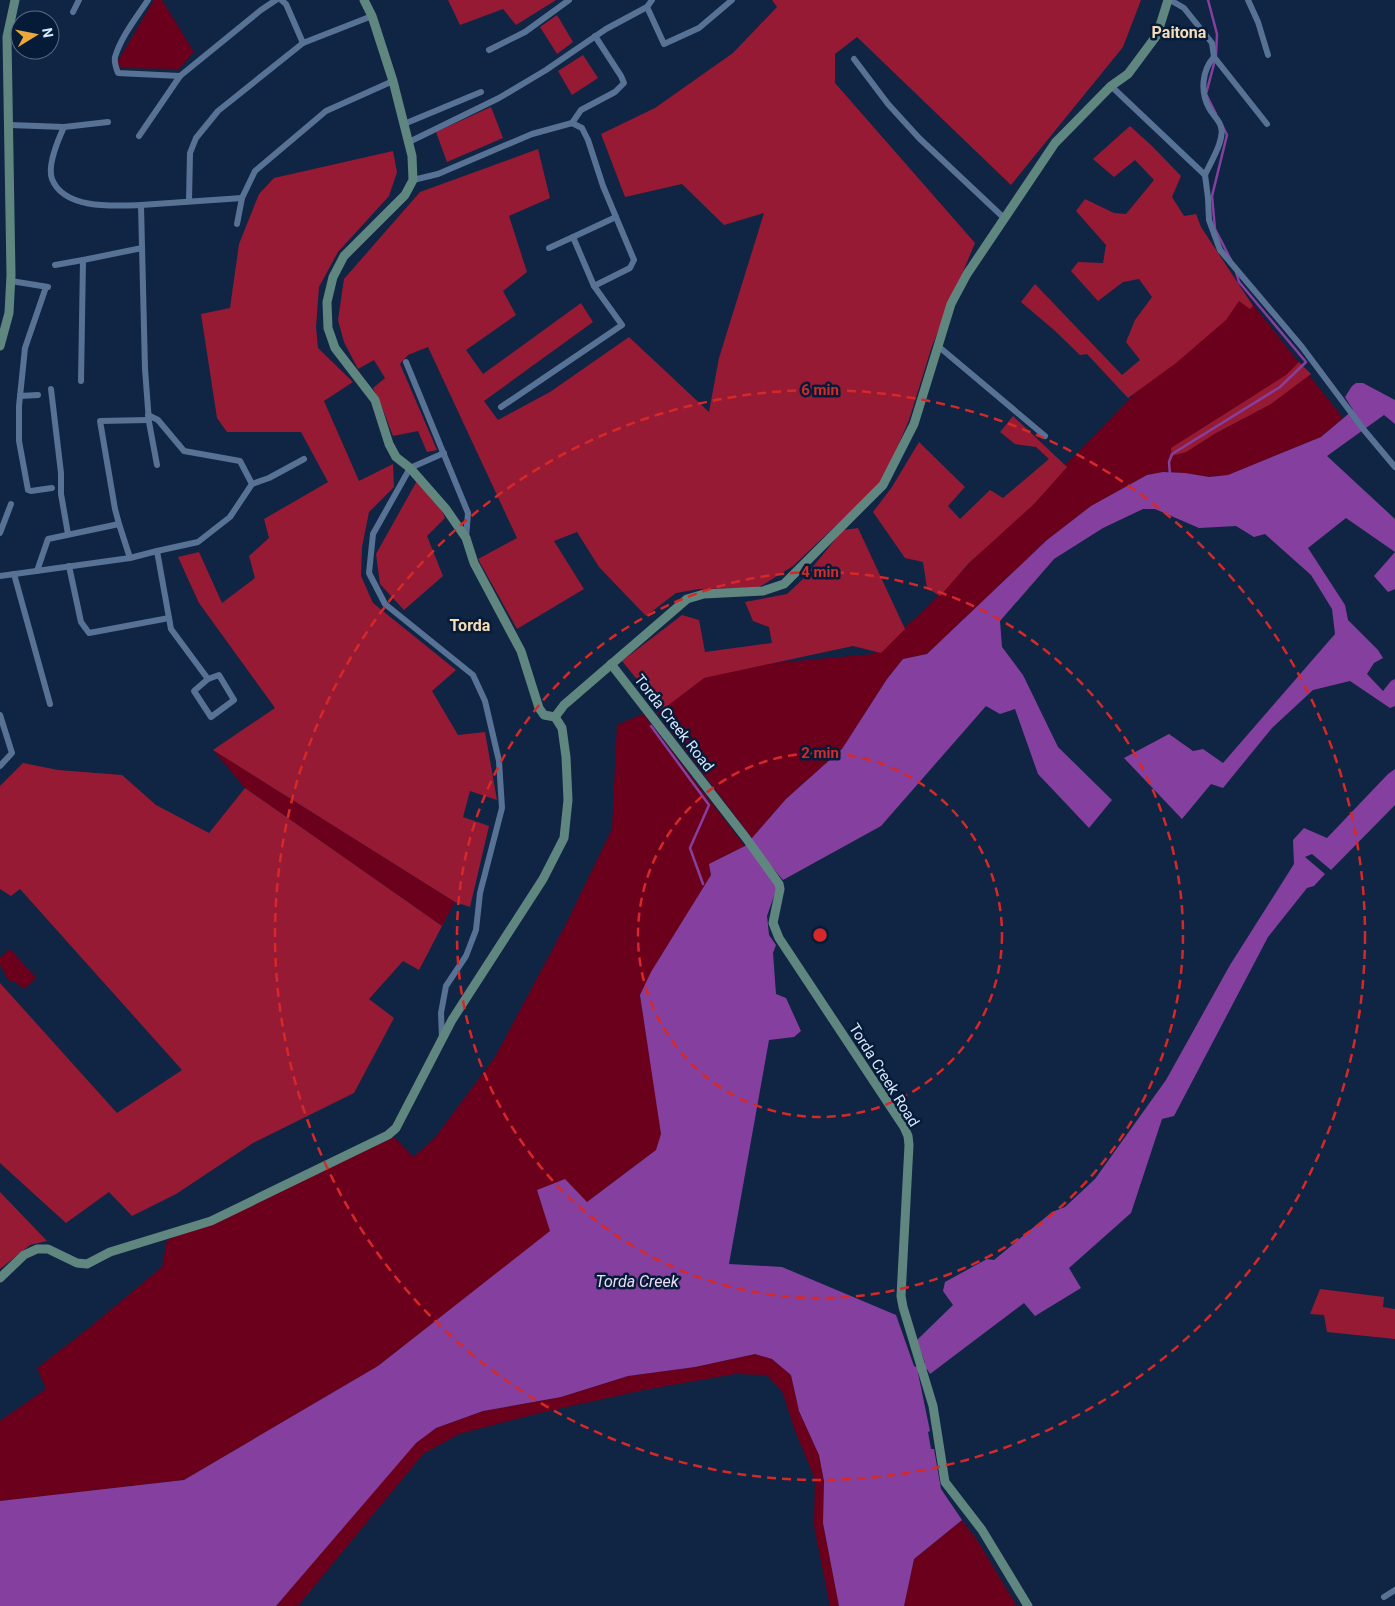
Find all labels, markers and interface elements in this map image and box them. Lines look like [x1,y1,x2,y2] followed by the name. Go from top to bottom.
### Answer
[10,10,60,60] north arrow
[1152,23,1207,42] district label: Paitona
[39,26,57,39] text: N
[801,381,839,399] text: 6 min
[801,563,839,581] text: 4 min
[450,616,491,635] district label: Torda
[630,671,718,775] street label: Torda Creek Road
[801,744,839,762] text: 2 min
[811,926,829,944] centre of rings
[845,1020,923,1130] street label: Torda Creek Road
[595,1272,680,1291] water label: Torda Creek

